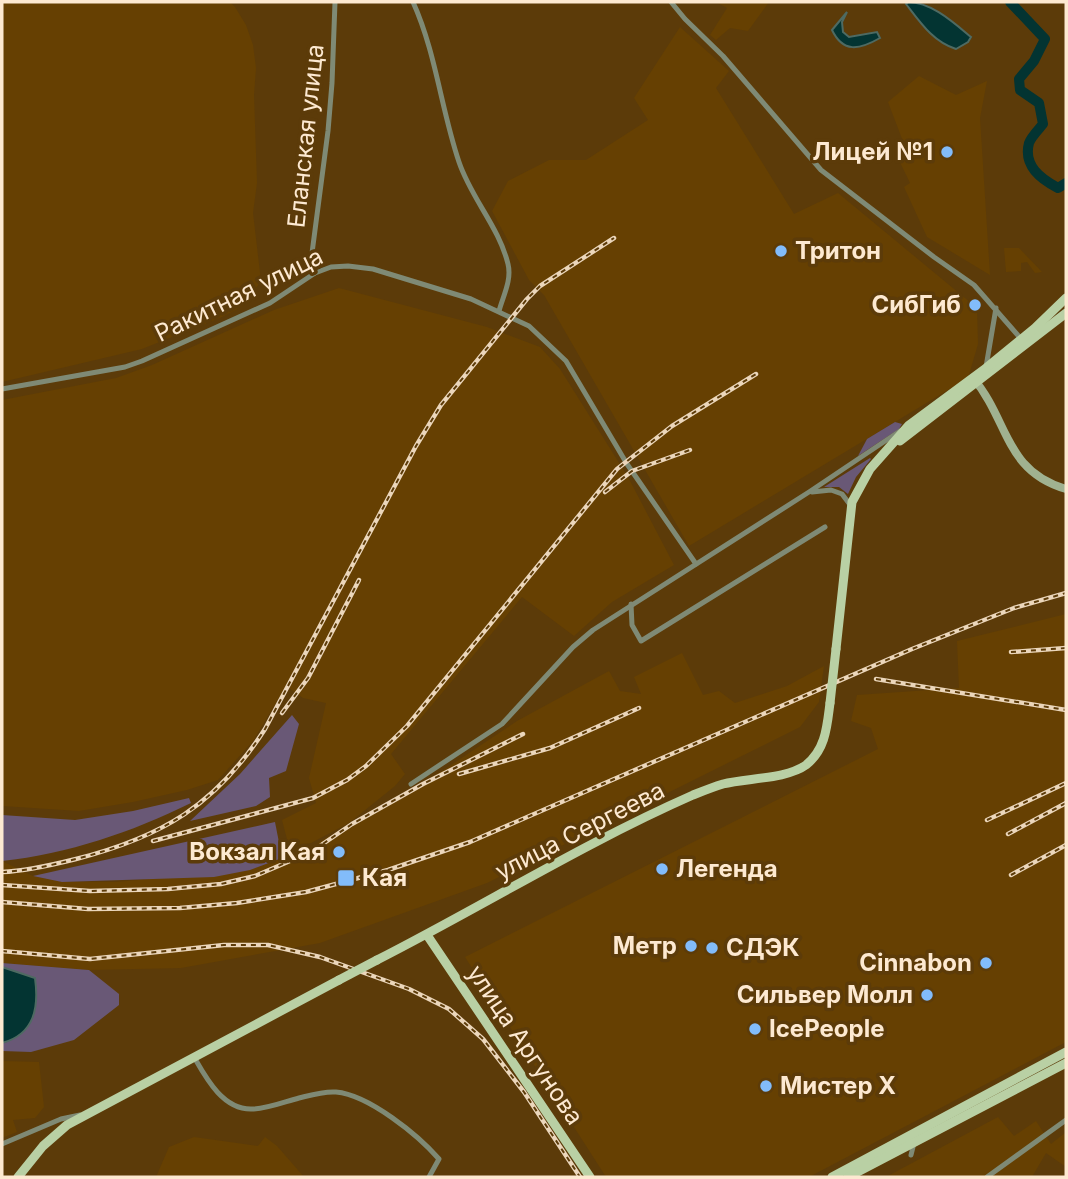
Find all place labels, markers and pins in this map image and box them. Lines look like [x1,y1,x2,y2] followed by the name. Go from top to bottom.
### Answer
[813,137,933,166] place label: Лицей №1
[939,144,955,160] marker: Лицей №1
[795,236,881,265] place label: Тритон
[773,243,789,259] marker: Тритон
[871,290,961,319] place label: СибГиб
[967,297,983,313] marker: СибГиб
[189,837,325,866] place label: Вокзал Кая
[331,844,347,860] marker: Вокзал Кая
[676,854,778,883] place label: Легенда
[654,861,670,877] marker: Легенда
[362,863,407,892] place label: Кая
[336,868,356,888] marker: Кая
[613,931,677,960] place label: Метр
[726,933,800,962] place label: СДЭК
[683,938,699,954] marker: Метр
[704,940,720,956] marker: СДЭК
[859,948,972,977] place label: Cinnabon
[978,955,994,971] marker: Cinnabon
[737,980,913,1009] place label: Сильвер Молл
[919,987,935,1003] marker: Сильвер Молл
[769,1014,884,1043] place label: IcePeople
[747,1021,763,1037] marker: IcePeople
[780,1071,896,1100] place label: Мистер Х
[758,1078,774,1094] marker: Мистер Х

